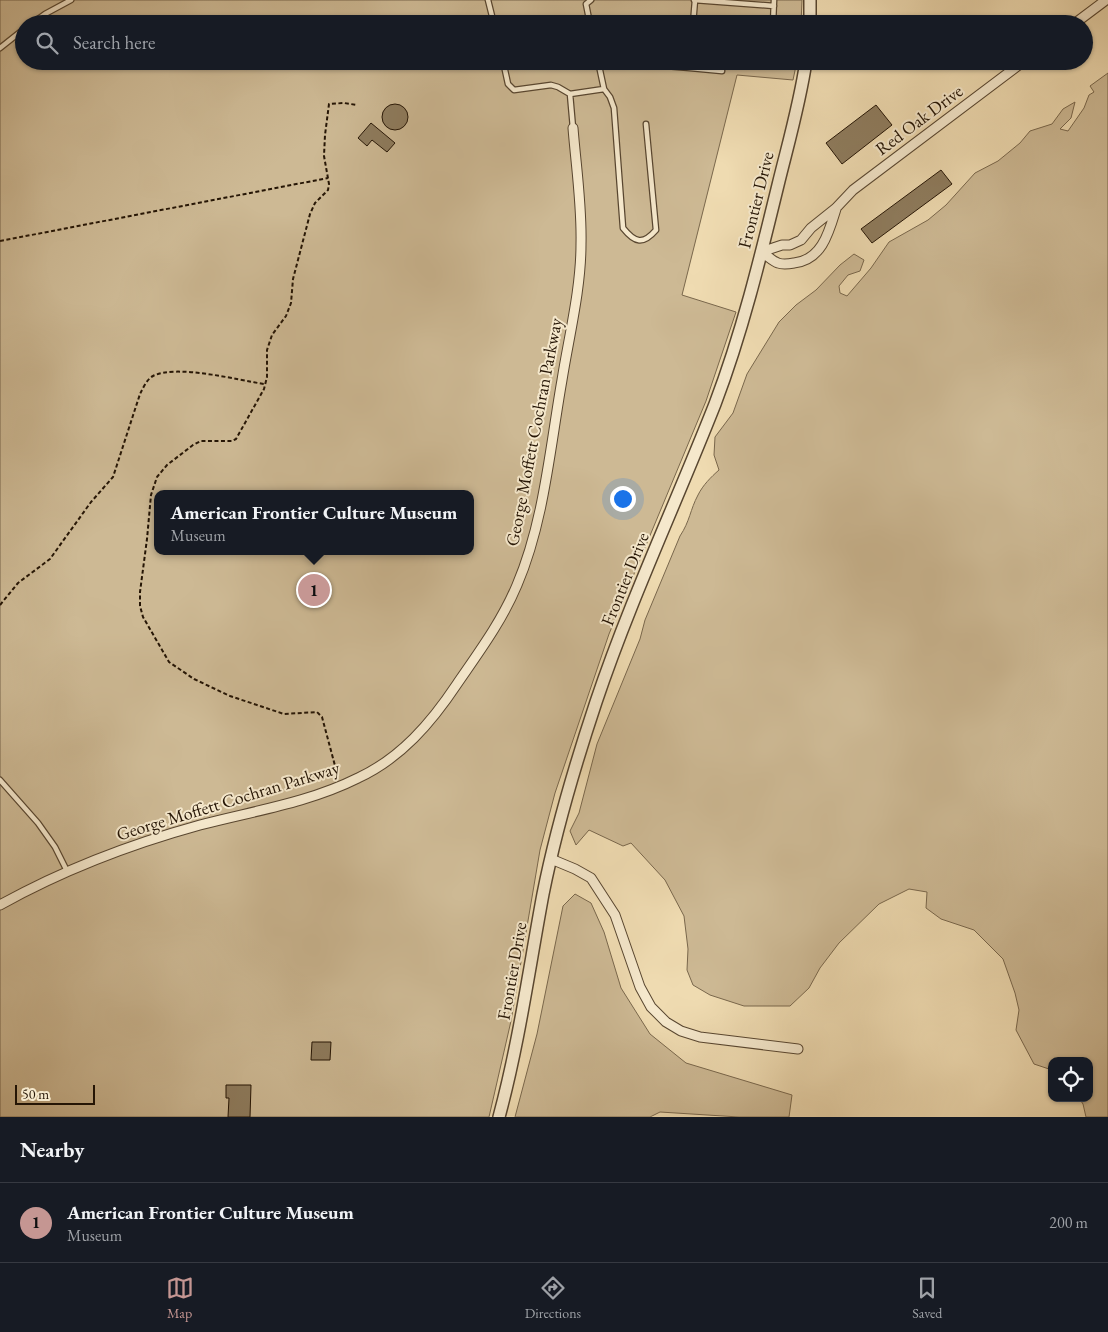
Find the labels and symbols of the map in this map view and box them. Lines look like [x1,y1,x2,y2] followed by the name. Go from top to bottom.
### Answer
[870,79,967,160] street label: Red Oak Drive
[732,149,779,251] street label: Frontier Drive
[500,316,567,548] street label: George Moffett Cochran Parkway
[610,486,636,512] your location
[595,529,654,629] street label: Frontier Drive
[298,571,330,609] pin: 1
[113,756,342,845] street label: George Moffett Cochran Parkway
[492,920,531,1022] street label: Frontier Drive
[15,1082,95,1105] scale bar

